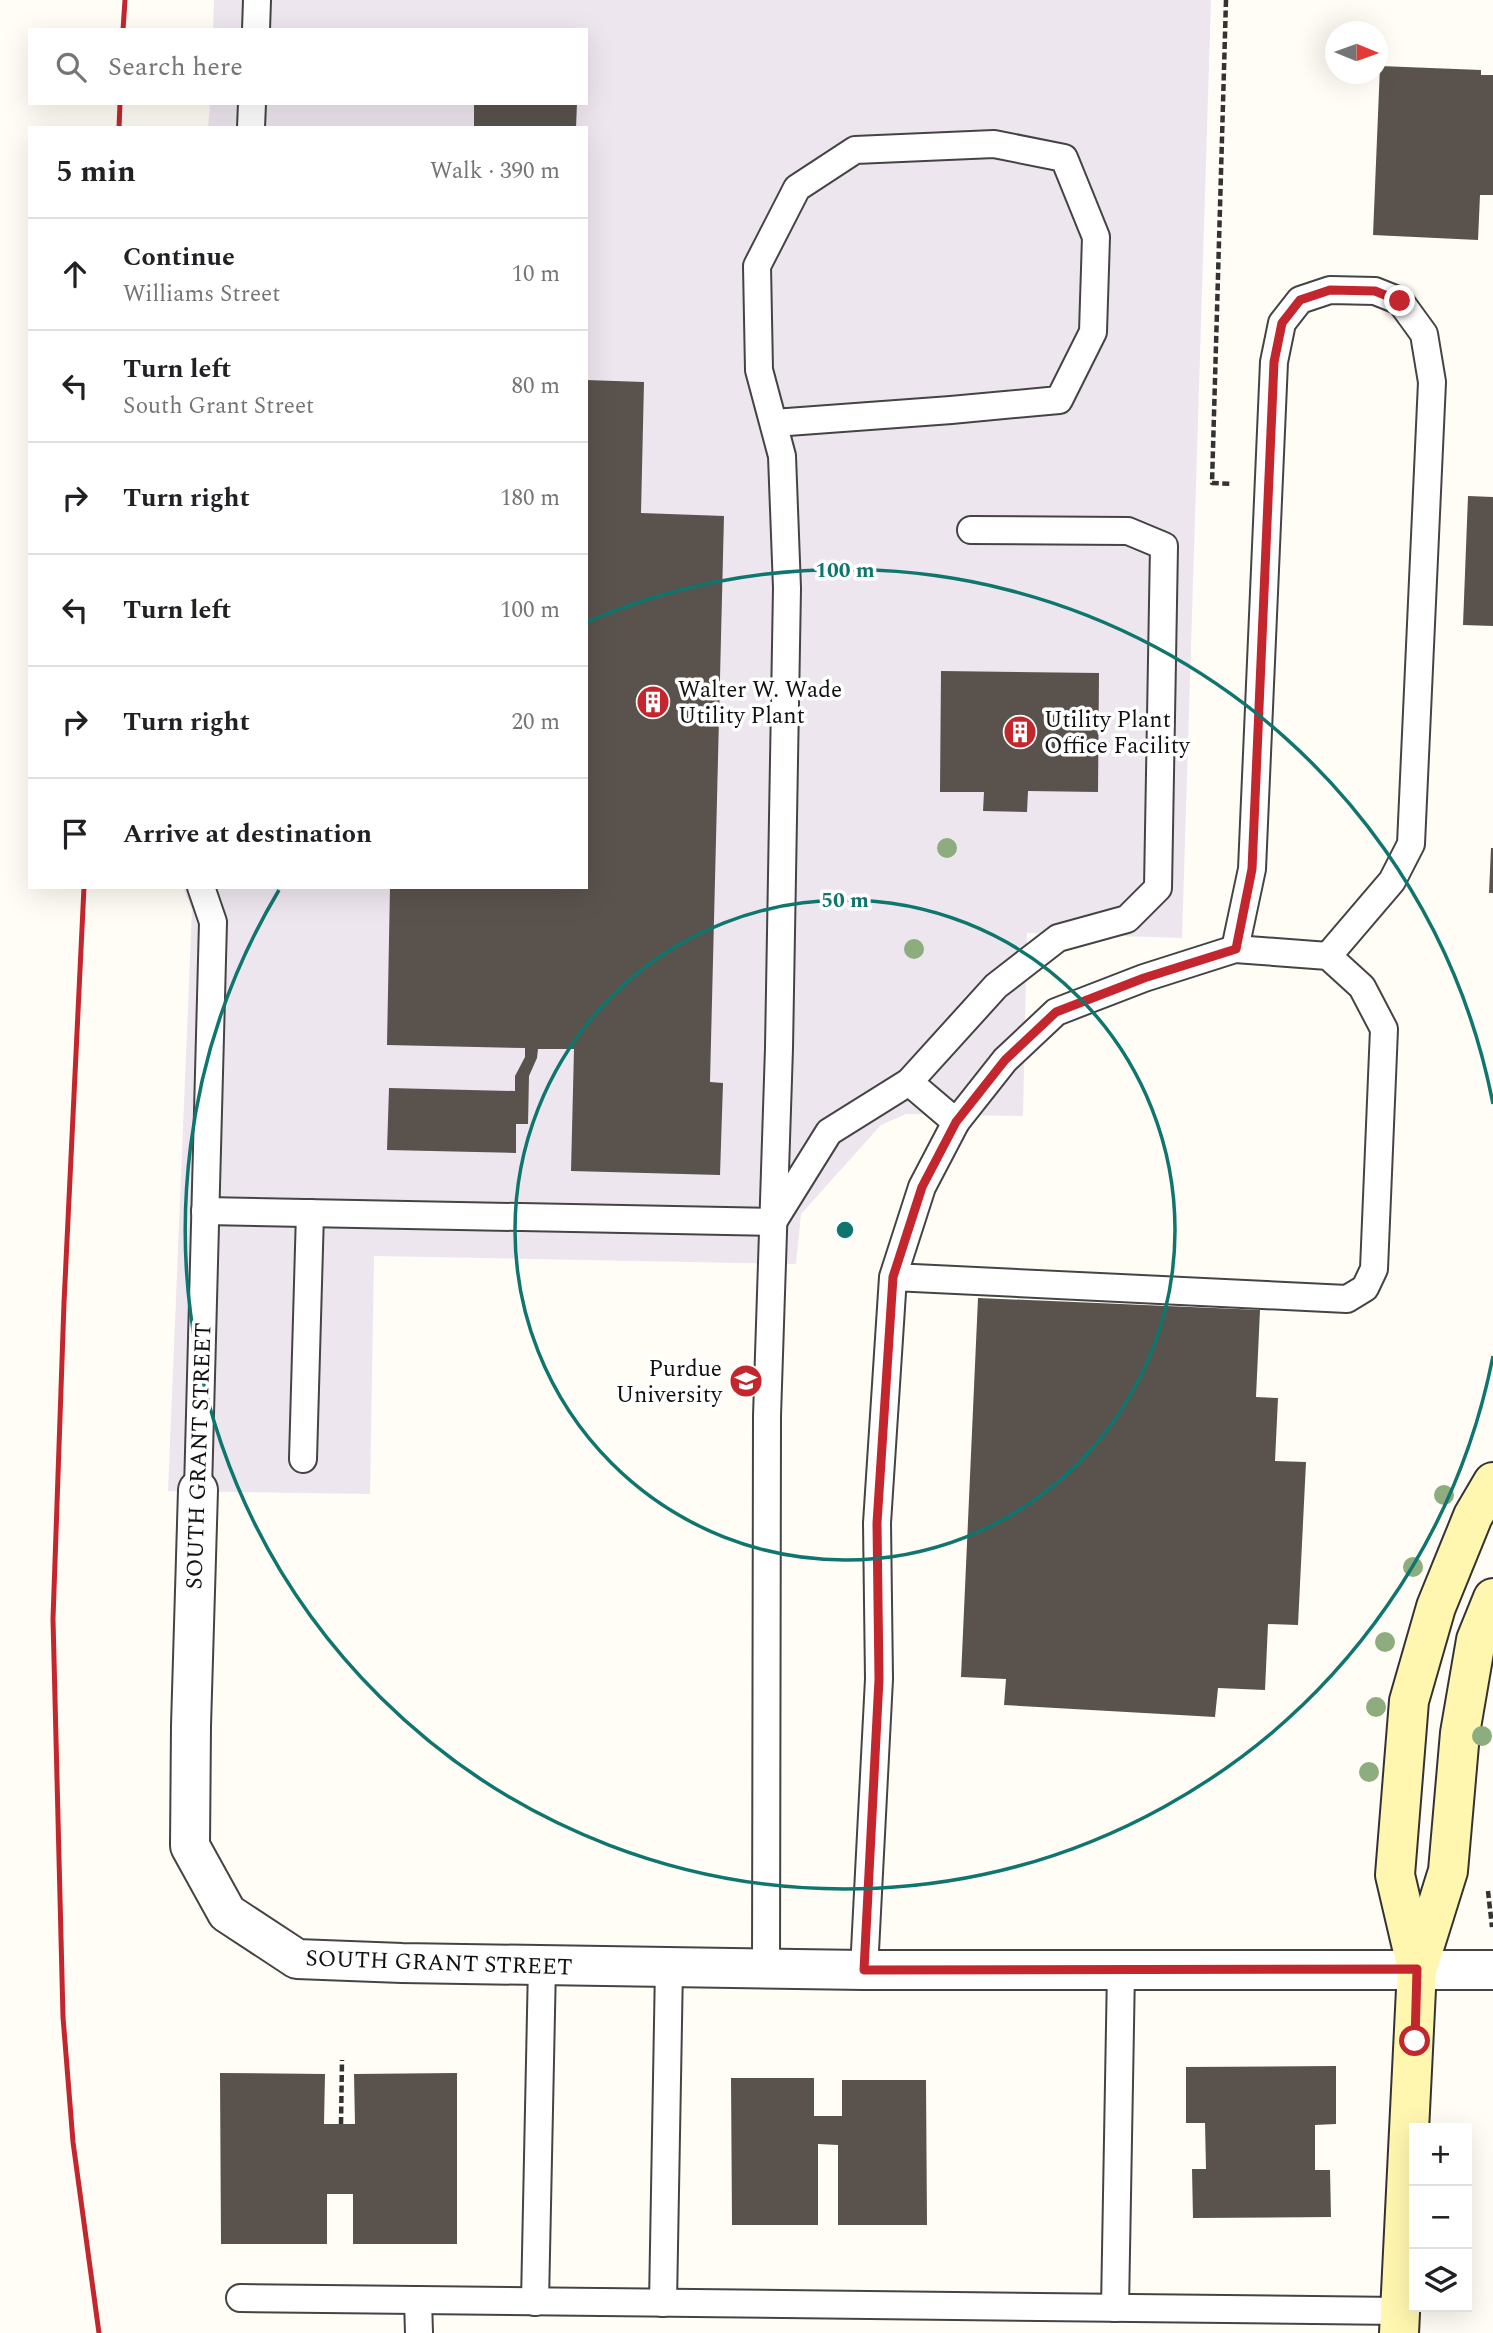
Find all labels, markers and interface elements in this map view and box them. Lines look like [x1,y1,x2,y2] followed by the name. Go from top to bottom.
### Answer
[1325,21,1388,84] north arrow
[28,28,588,105] search box
[108,47,243,87] text: Search here
[52,48,90,86] icon: search
[56,149,136,195] text: 5 min
[430,154,560,189] text: Walk · 390 m
[123,237,235,277] text: Continue
[56,255,94,293] icon: ahead
[511,257,560,292] text: 10 m
[123,277,280,312] text: Williams Street
[1384,285,1415,316] route end
[123,349,231,389] text: Turn left
[56,367,94,405] icon: left
[511,369,560,404] text: 80 m
[123,389,314,424] text: South Grant Street
[123,478,250,518] text: Turn right
[56,479,94,517] icon: right
[500,481,560,516] text: 180 m
[815,555,875,587] text: 100 m
[123,590,231,630] text: Turn left
[56,591,94,629] icon: left
[500,593,560,628] text: 100 m
[678,673,842,734] place label: Walter W. Wade Utility Plant
[634,683,672,721] building icon: Walter W. Wade Utility Plant
[123,702,250,742] text: Turn right
[56,703,94,741] icon: right
[1044,703,1191,764] place label: Utility Plant Office Facility
[511,705,560,740] text: 20 m
[1001,713,1039,751] building icon: Utility Plant Office Facility
[123,814,372,854] text: Arrive at destination
[56,815,94,853] icon: arrive
[821,885,869,917] text: 50 m
[833,1218,857,1242] centre of rings
[177,1322,222,1590] street label: SOUTH GRANT STREET
[616,1352,723,1413] place label: Purdue University
[727,1362,765,1400] school or university icon: Purdue University
[305,1941,573,1986] street label: SOUTH GRANT STREET
[1399,2025,1430,2056] route start
[1409,2123,1472,2312] map controls
[1409,2123,1472,2186] button: +
[1409,2186,1472,2249] button: −
[1409,2249,1472,2312] button: layers

